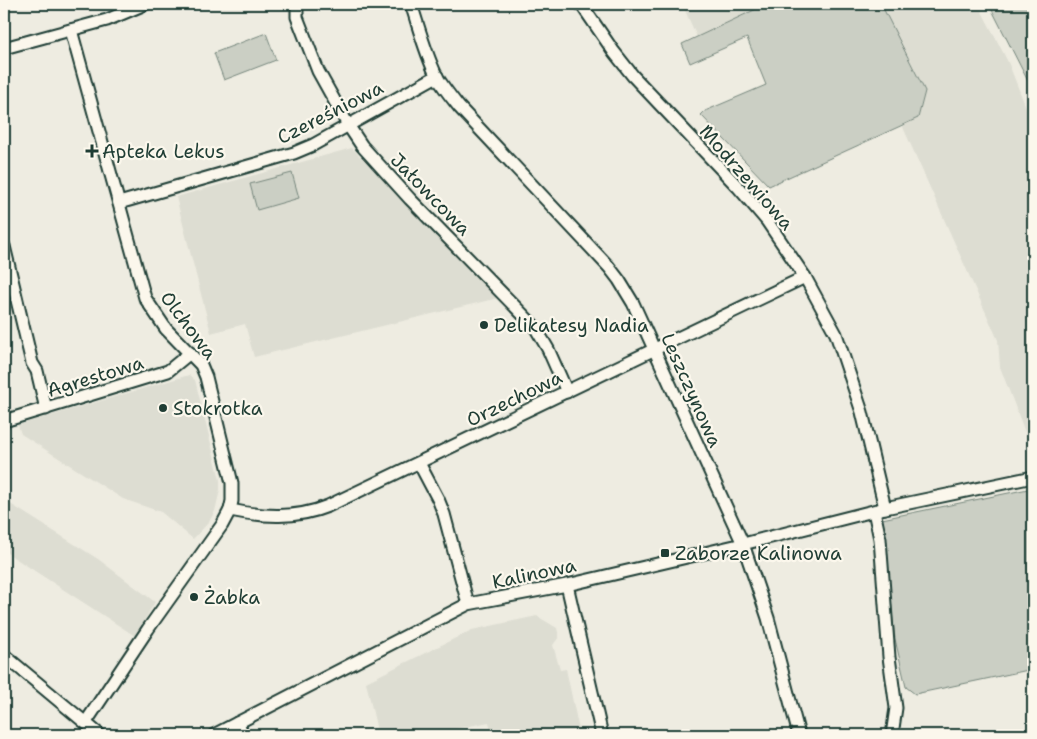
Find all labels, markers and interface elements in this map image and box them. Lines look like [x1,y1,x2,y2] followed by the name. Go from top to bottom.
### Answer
[273,75,388,150] street label: Czereśniowa
[694,119,799,235] street label: Modrzewiowa
[102,139,225,164] place label: Apteka Lekus
[86,145,98,157] marker: Apteka Lekus
[385,148,476,241] street label: Jałowcowa
[155,286,223,365] street label: Olchowa
[494,313,649,338] place label: Delikatesy Nadia
[478,319,490,331] marker: Delikatesy Nadia
[655,329,728,451] street label: Leszczynowa
[44,350,147,403] street label: Agrestowa
[462,364,566,432] street label: Orzechowa
[173,396,263,421] place label: Stokrotka
[157,402,169,414] marker: Stokrotka
[675,541,842,566] place label: Zaborze Kalinowa
[659,547,671,559] marker: Zaborze Kalinowa
[490,552,578,595] street label: Kalinowa
[204,585,260,610] place label: Żabka
[188,591,200,603] marker: Żabka

